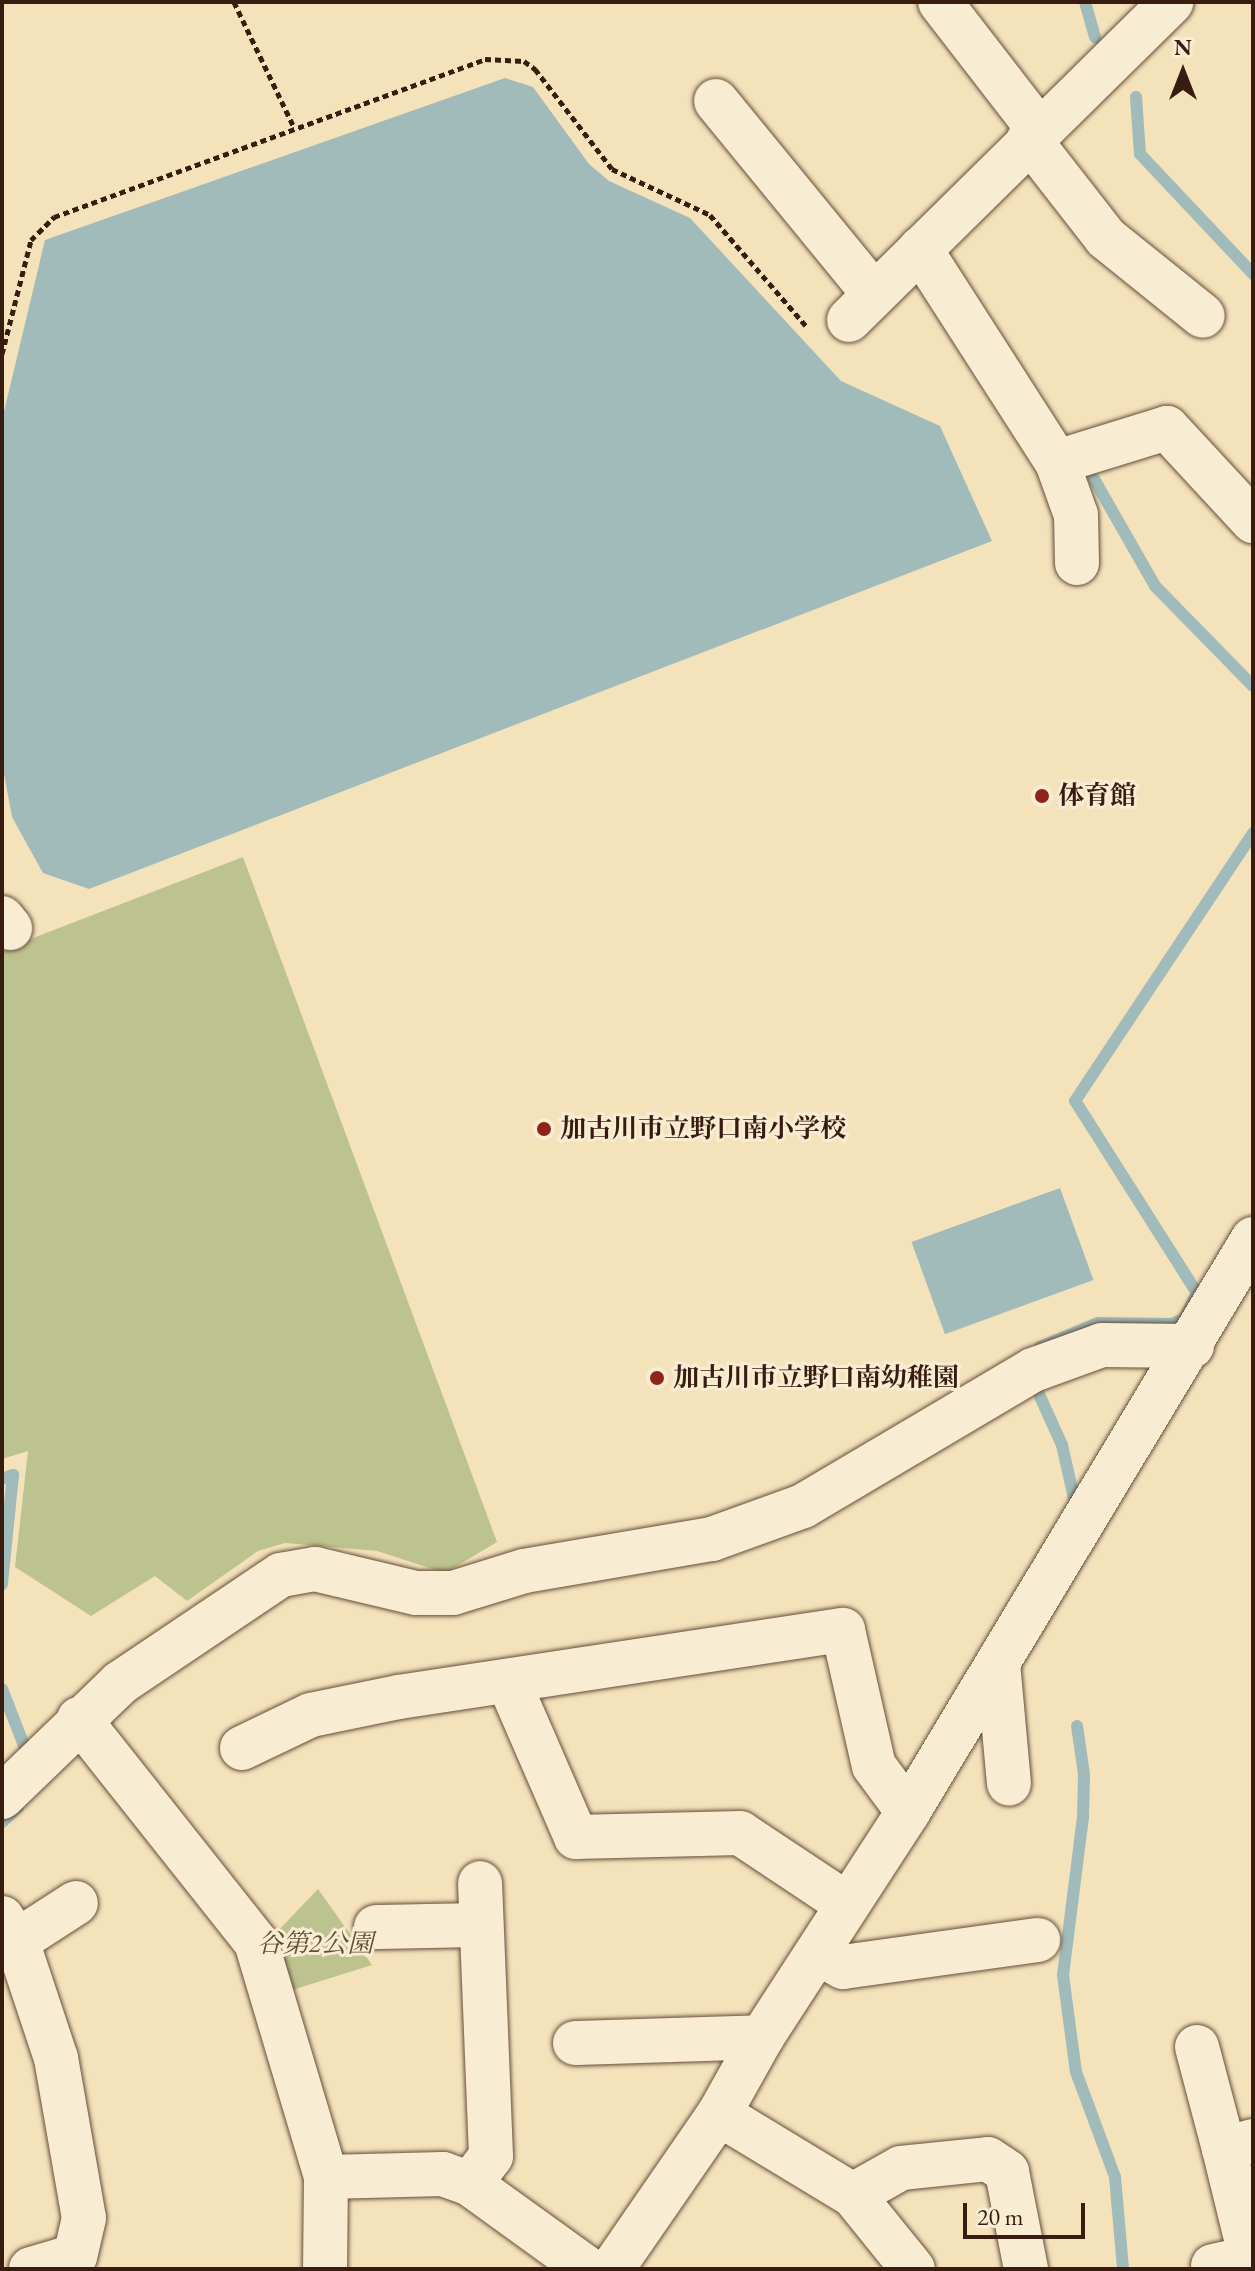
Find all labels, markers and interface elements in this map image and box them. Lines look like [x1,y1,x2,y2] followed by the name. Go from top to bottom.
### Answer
[1143,32,1223,112] north arrow
[1174,33,1192,62] text: N
[1058,780,1136,812] place label: 体育館
[1033,787,1051,805] marker: 体育館
[560,1113,846,1145] place label: 加古川市立野口南小学校
[535,1120,553,1138] marker: 加古川市立野口南小学校
[673,1362,959,1394] place label: 加古川市立野口南幼稚園
[648,1369,666,1387] marker: 加古川市立野口南幼稚園
[257,1928,373,1960] park label: 谷第2公園
[967,2187,1089,2237] scale bar
[977,2201,1024,2232] text: 20 m

